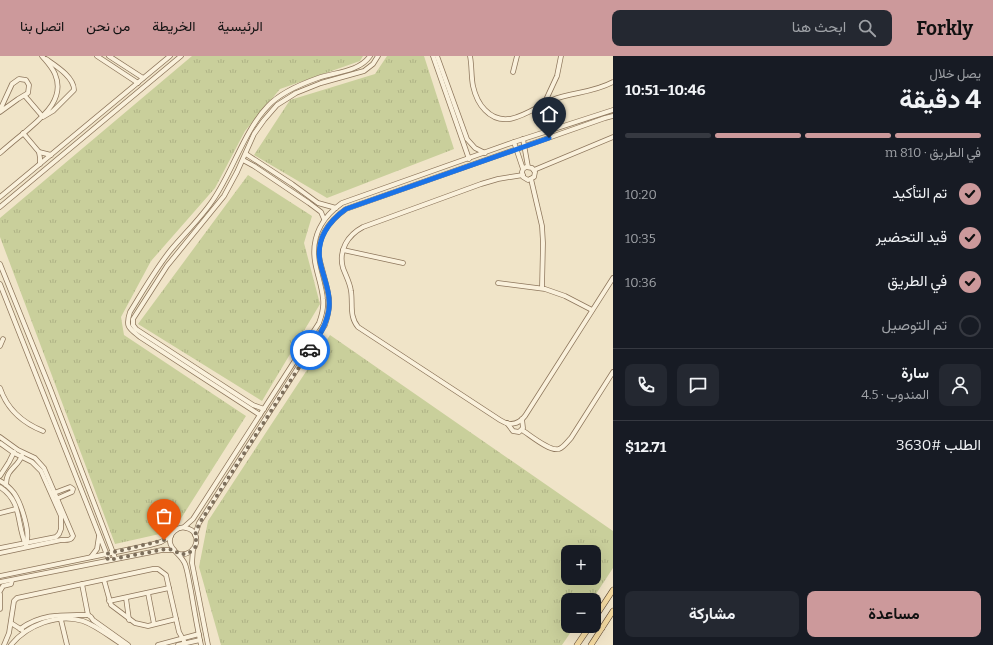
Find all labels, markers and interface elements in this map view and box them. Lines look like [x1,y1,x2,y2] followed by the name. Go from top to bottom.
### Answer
[612,10,892,46] search box
[856,17,878,39] icon: search
[916,17,973,40] text: Forkly
[20,18,64,35] text: اتصل بنا
[86,18,130,35] text: من نحن
[152,18,196,35] text: الخريطة
[218,18,263,35] text: الرئيسية
[792,18,846,36] text: ابحث هنا
[930,66,981,81] text: يصل خلال
[625,81,706,99] text: 10:46–10:51
[899,84,981,115] text: 4 دقيقة
[532,97,566,138] pin
[538,103,560,125] icon: home
[885,145,981,160] text: في الطريق · 810 m
[959,183,981,205] icon: check
[892,184,947,202] text: تم التأكيد
[625,187,657,202] text: 10:20
[959,227,981,249] icon: check
[876,228,947,246] text: قيد التحضير
[625,231,656,246] text: 10:35
[959,271,981,293] icon: check
[887,272,947,290] text: في الطريق
[625,275,656,290] text: 10:36
[881,316,947,334] text: تم التوصيل
[290,330,330,370] courier
[299,339,321,361] icon: car
[625,364,667,406] button: phone
[677,364,719,406] button: chat
[901,364,929,382] text: سارة
[939,364,981,406] button: person
[861,387,929,402] text: المندوب · 4.5
[896,436,981,454] text: الطلب #3630
[625,438,666,456] text: $12.71
[147,499,181,540] pin
[153,505,175,527] icon: bag
[561,545,601,633] map controls
[561,545,601,585] button: +
[625,591,799,637] button: مشاركة
[807,591,981,637] button: مساعدة
[561,593,601,633] button: −

